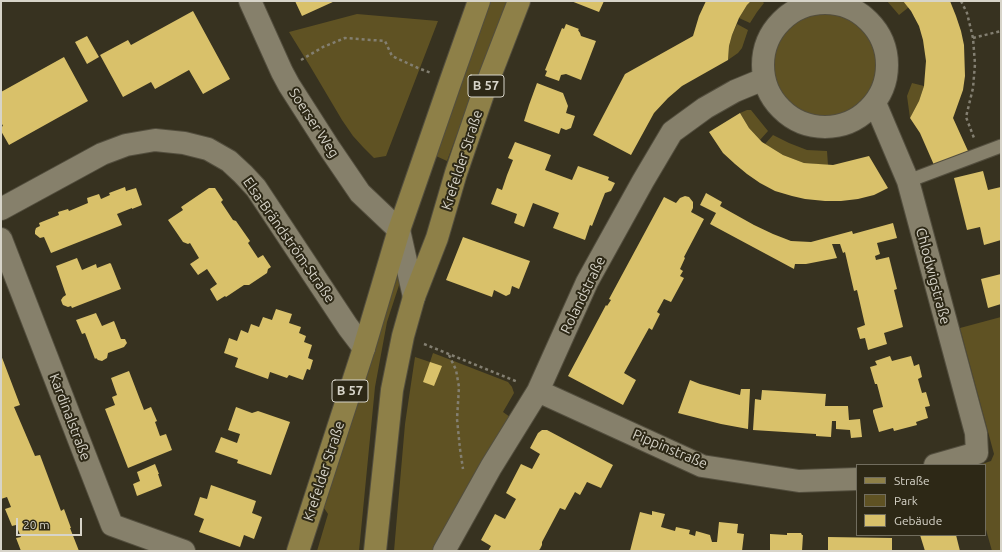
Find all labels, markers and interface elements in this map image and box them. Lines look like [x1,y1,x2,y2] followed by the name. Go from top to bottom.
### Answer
[468,75,504,97] road number: B 57
[285,85,343,161] street label: Soerser Weg
[438,108,486,212] street label: Krefelder Straße
[239,174,339,306] street label: Elsa-Brändström-Straße
[912,226,954,326] street label: Chlodwigstraße
[557,253,609,337] street label: Rolandstraße
[46,371,94,463] street label: Kardinalstraße
[332,380,368,402] road number: B 57
[300,419,348,523] street label: Krefelder Straße
[630,426,710,472] street label: Pippinstraße
[856,464,986,536] legend
[894,474,930,487] text: Straße
[894,494,918,507] text: Park
[18,510,84,536] scale bar
[894,514,942,527] text: Gebäude
[23,518,50,531] text: 20 m

